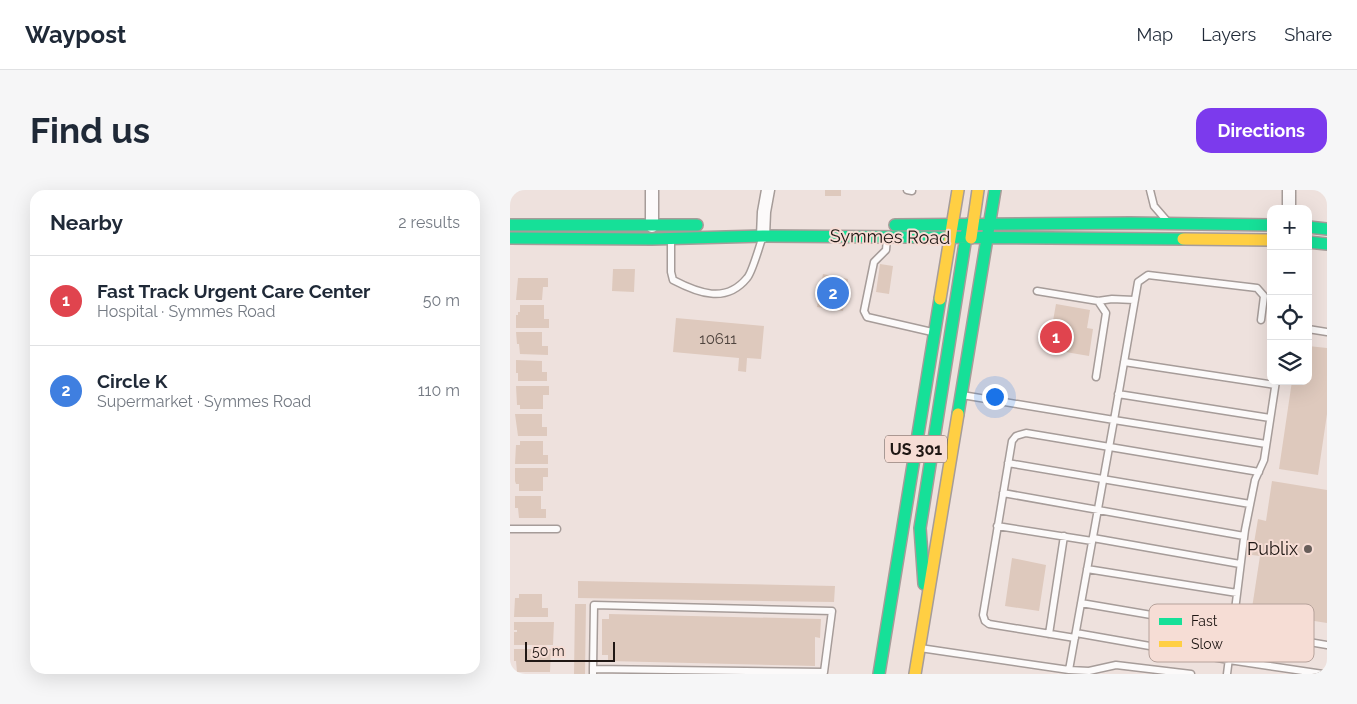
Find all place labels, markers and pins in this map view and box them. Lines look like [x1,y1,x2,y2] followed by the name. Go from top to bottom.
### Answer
[817,274,849,312] pin: 2
[1040,318,1072,356] pin: 1
[1247,538,1298,559] place label: Publix
[1302,543,1314,555] marker: Publix

